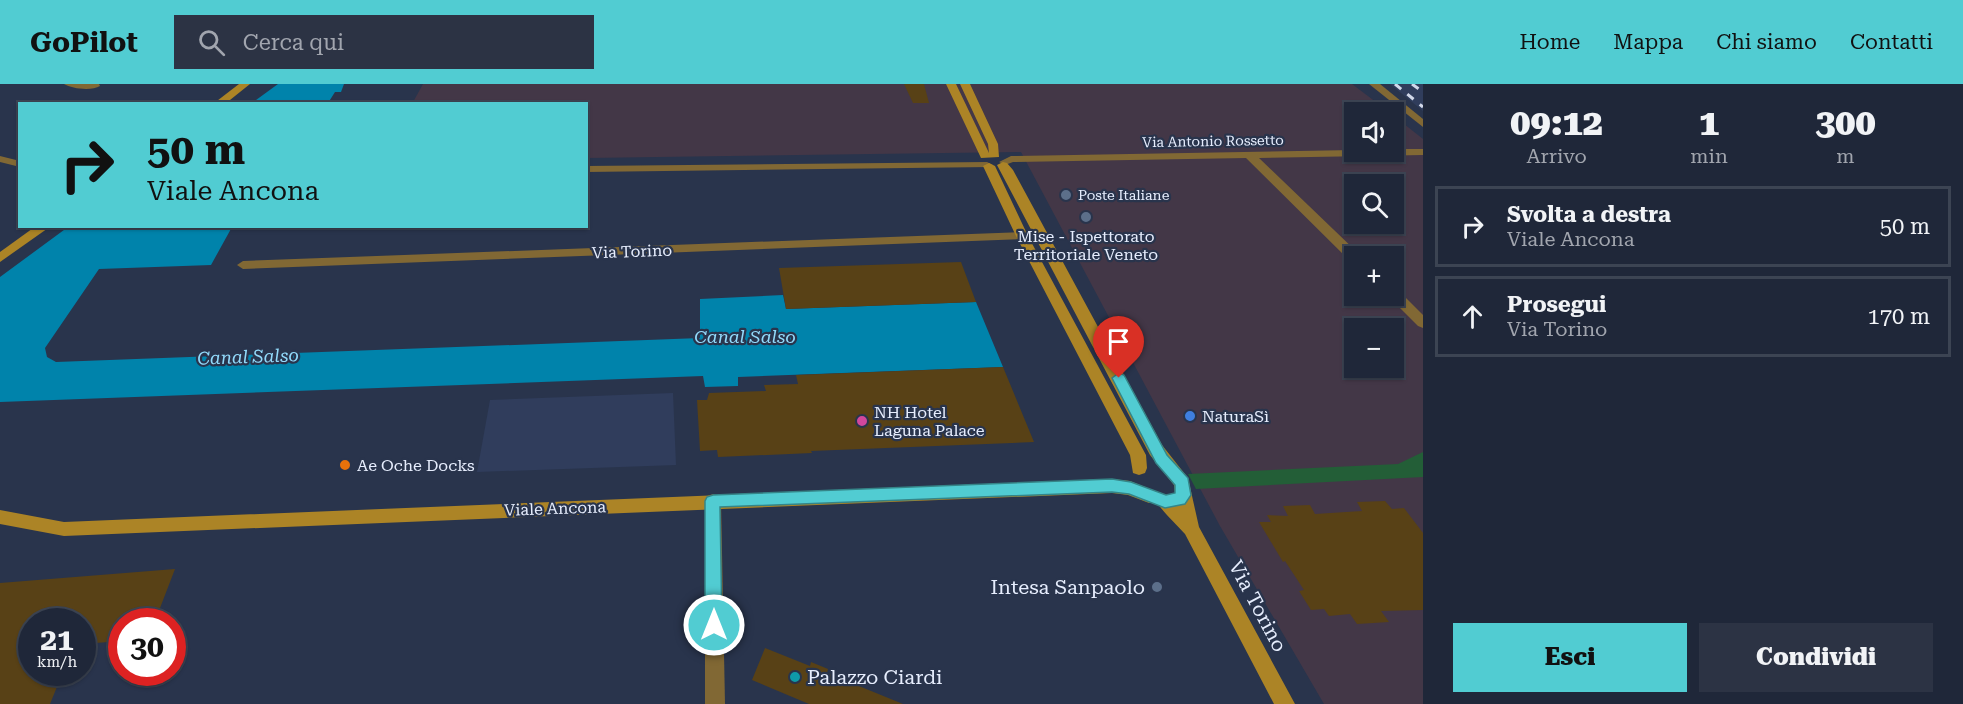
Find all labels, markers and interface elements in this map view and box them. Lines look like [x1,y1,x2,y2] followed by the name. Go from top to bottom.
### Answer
[174,15,594,69] search box
[30,26,138,59] text: GoPilot
[195,26,228,59] icon: search
[243,30,344,55] text: Cerca qui
[1519,30,1580,54] text: Home
[1613,30,1683,54] text: Mappa
[1716,30,1817,54] text: Chi siamo
[1850,30,1933,54] text: Contatti
[1344,102,1404,378] map controls
[1344,102,1404,162] button: sound
[1510,102,1603,144] text: 09:12
[1699,102,1719,144] text: 1
[1815,102,1876,144] text: 300
[147,125,245,174] text: 50 m
[48,126,126,204] icon: right
[1142,132,1284,150] street label: Via Antonio Rossetto
[1527,144,1587,168] text: Arrivo
[1690,144,1728,168] text: min
[1836,144,1855,168] text: m
[1344,174,1404,234] button: search
[147,175,319,207] text: Viale Ancona
[1078,187,1170,203] place label: Poste Italiane
[1059,188,1073,202] marker: Poste Italiane
[1507,202,1671,227] text: Svolta a destra
[1079,210,1093,224] marker: Mise - Ispettorato Territoriale Veneto
[1456,210,1489,243] icon: right
[1880,214,1930,239] text: 50 m
[1014,227,1158,264] place label: Mise - Ispettorato Territoriale Veneto
[1507,227,1635,251] text: Viale Ancona
[592,241,673,262] street label: Via Torino
[1344,246,1404,306] button: +
[1507,292,1606,317] text: Prosegui
[1456,300,1489,333] icon: ahead
[1867,304,1930,329] text: 170 m
[1093,316,1144,378] pin
[1507,317,1607,341] text: Via Torino
[1344,318,1404,378] button: −
[1102,325,1135,358] icon: arrive
[694,326,796,347] water label: Canal Salso
[197,344,299,369] water label: Canal Salso
[874,403,985,440] place label: NH Hotel Laguna Palace
[1202,407,1269,426] place label: NaturaSì
[1183,409,1197,423] marker: NaturaSì
[855,414,869,428] marker: NH Hotel Laguna Palace
[357,456,475,475] place label: Ae Oche Docks
[338,458,352,472] marker: Ae Oche Docks
[504,497,607,520] street label: Viale Ancona
[1224,556,1292,656] street label: Via Torino
[991,575,1145,599] place label: Intesa Sanpaolo
[1150,580,1164,594] marker: Intesa Sanpaolo
[682,593,746,657] position arrow
[108,608,186,686] speed limit sign: 30
[40,622,74,657] text: 21
[1453,623,1687,692] button: Esci
[1699,623,1933,692] button: Condividi
[37,653,77,671] text: km/h
[807,665,942,689] place label: Palazzo Ciardi
[788,670,802,684] marker: Palazzo Ciardi

